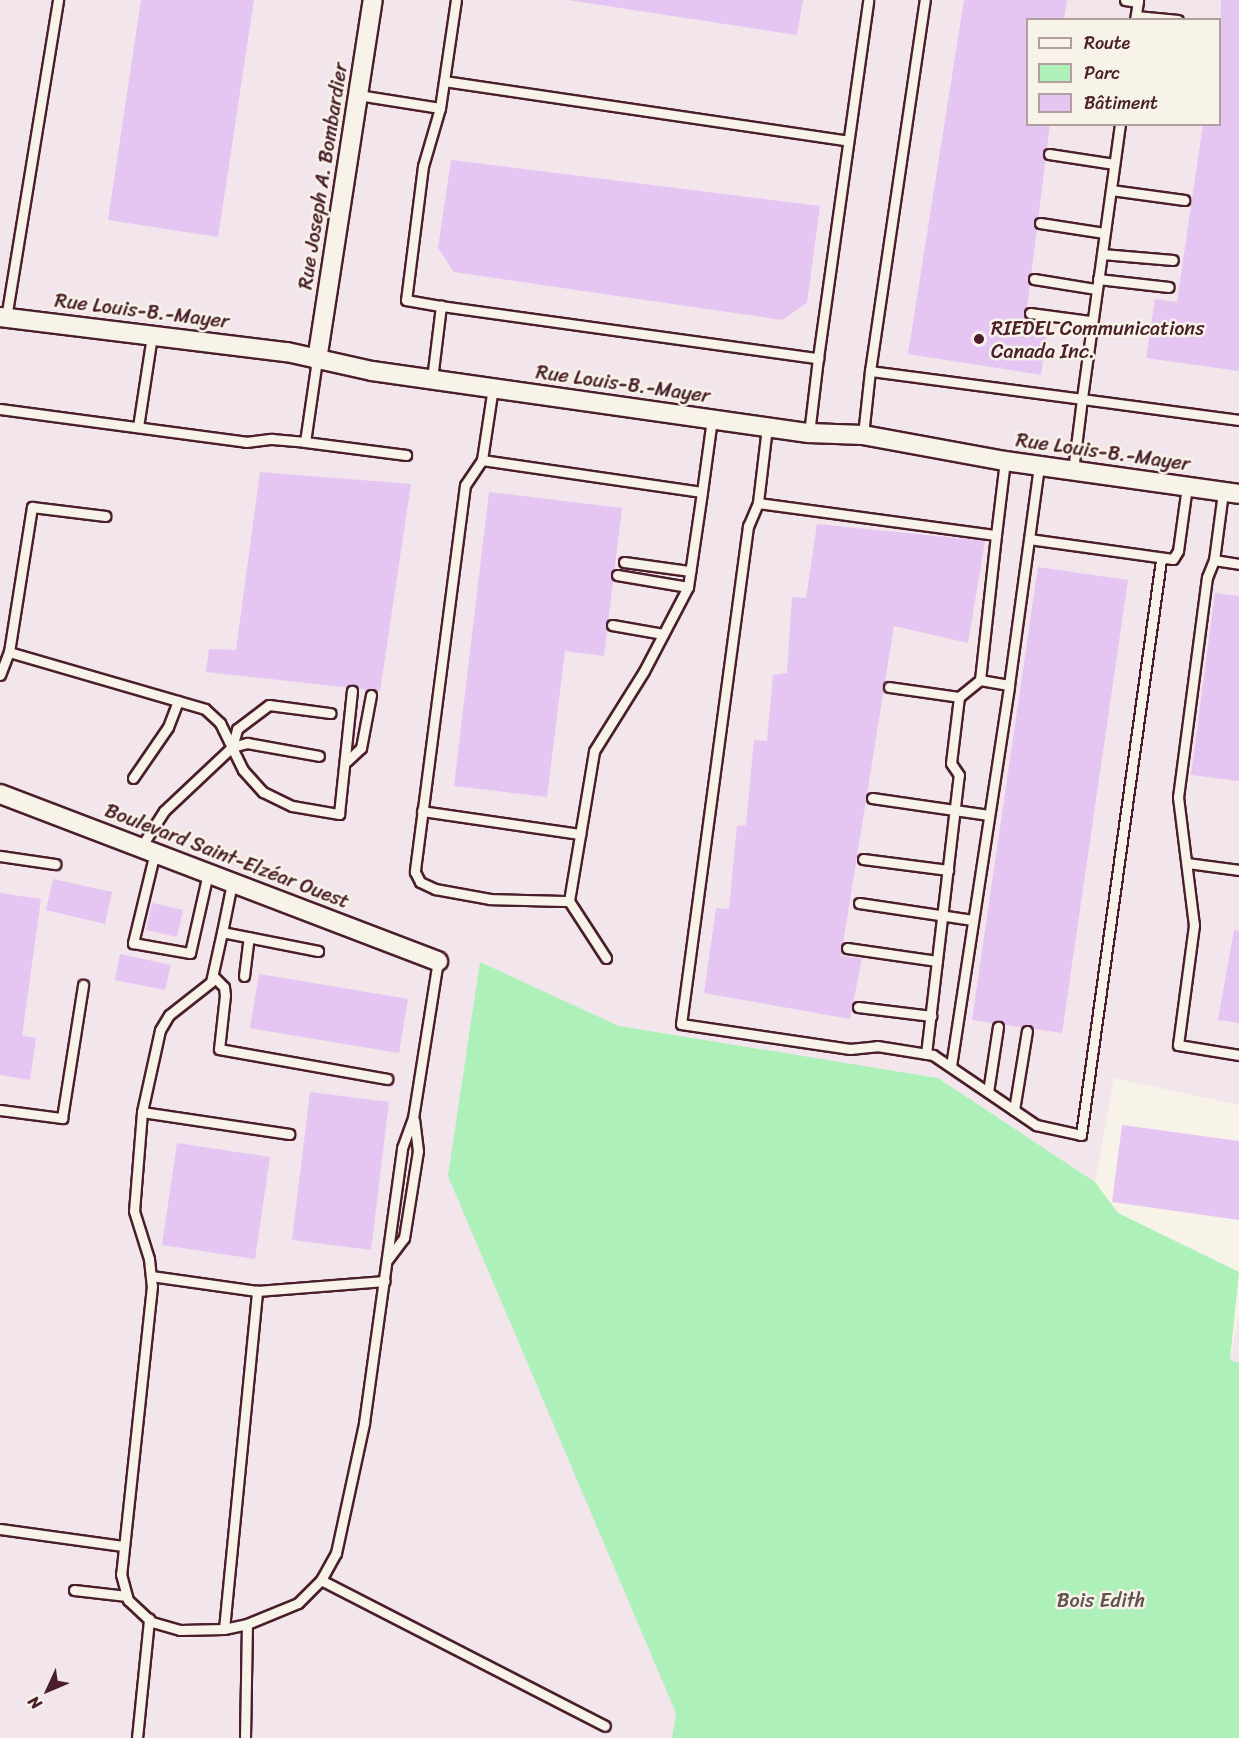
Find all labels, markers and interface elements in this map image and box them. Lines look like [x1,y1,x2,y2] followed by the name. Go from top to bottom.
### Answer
[1026,18,1221,126] legend
[1084,27,1130,59] text: Route
[1084,57,1120,89] text: Parc
[293,61,353,291] street label: Rue Joseph A. Bombardier
[1084,87,1158,119] text: Bâtiment
[53,288,231,334] street label: Rue Louis-B.-Mayer
[991,316,1204,363] place label: RIEDEL Communications Canada Inc.
[972,332,986,346] marker: RIEDEL Communications Canada Inc.
[534,360,712,408] street label: Rue Louis-B.-Mayer
[1014,428,1192,476] street label: Rue Louis-B.-Mayer
[101,798,353,914] street label: Boulevard Saint-Elzéar Ouest
[1056,1588,1146,1612] park label: Bois Edith
[18,1660,78,1720] north arrow
[20,1689,49,1717] text: N

